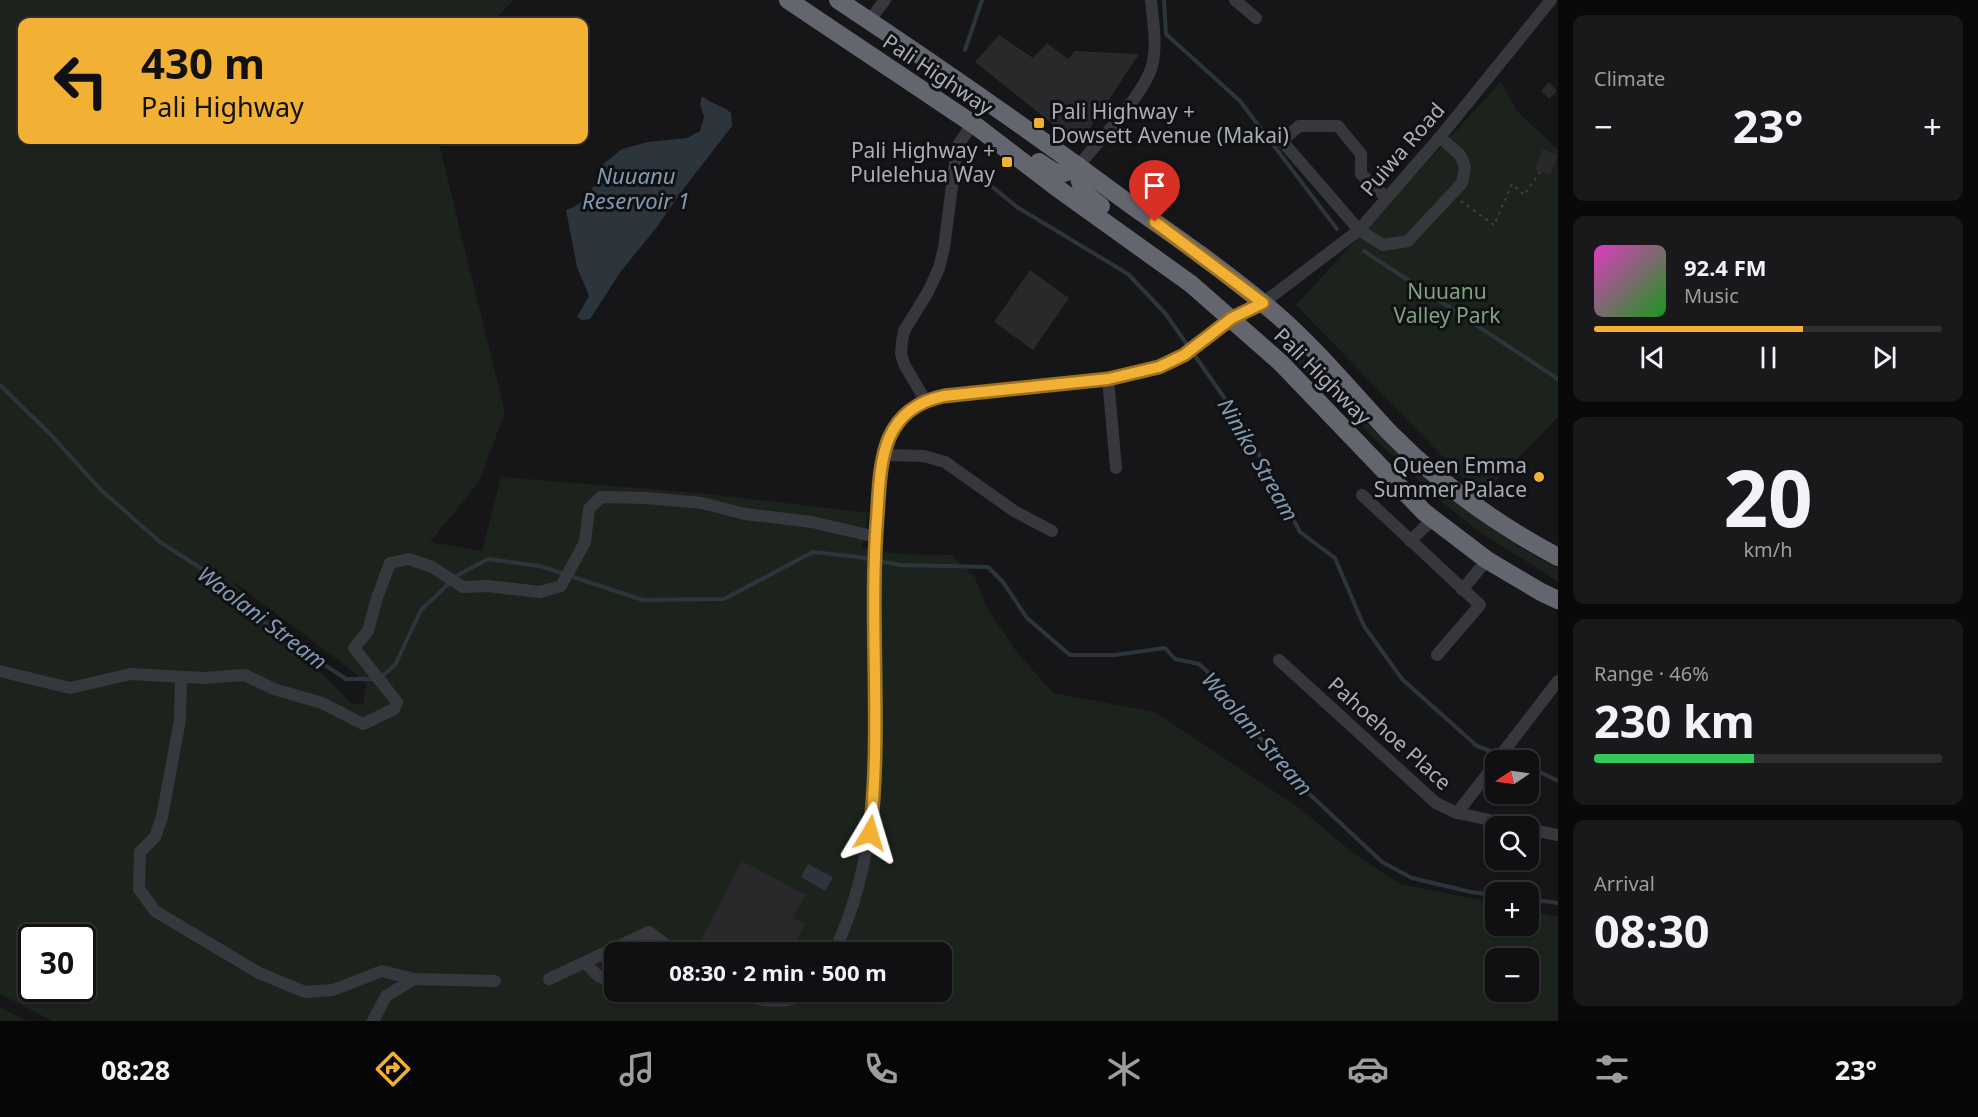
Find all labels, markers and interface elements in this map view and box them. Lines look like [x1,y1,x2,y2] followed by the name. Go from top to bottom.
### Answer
[878,27,999,121] street label: Pali Highway
[141,34,265,91] text: 430 m
[42,42,120,120] icon: left
[1594,65,1665,92] text: Climate
[141,88,304,125] text: Pali Highway
[1733,95,1803,156] text: 23°
[1354,96,1450,202] street label: Puiwa Road
[1051,97,1289,149] place label: Pali Highway + Dowsett Avenue (Makai)
[1594,104,1613,149] text: −
[1923,104,1942,149] text: +
[1032,116,1046,130] marker: Pali Highway + Dowsett Avenue (Makai)
[850,136,995,188] place label: Pali Highway + Pulelehua Way
[1000,155,1014,169] marker: Pali Highway + Pulelehua Way
[582,160,690,215] water label: Nuuanu Reservoir 1
[1129,160,1180,222] pin
[1138,169,1171,202] icon: arrive
[1684,252,1766,282] text: 92.4 FM
[1394,277,1501,329] park label: Nuuanu Valley Park
[1684,282,1739,309] text: Music
[1268,321,1378,431] street label: Pali Highway
[1636,341,1669,374] icon: previous
[1752,341,1785,374] icon: pause
[1868,341,1901,374] icon: next
[1212,392,1306,526] water label: Niniko Stream
[1723,444,1813,550] text: 20
[1374,451,1527,503] place label: Queen Emma Summer Palace
[1532,470,1546,484] marker: Queen Emma Summer Palace
[1743,536,1793,563] text: km/h
[192,558,334,676] water label: Waolani Stream
[1594,660,1709,687] text: Range · 46%
[1196,665,1320,801] water label: Waolani Stream
[1322,670,1458,796] street label: Pahoehoe Place
[1594,690,1755,751] text: 230 km
[1485,750,1539,804] north arrow
[1485,750,1539,1002] map controls
[838,801,902,865] position arrow
[1485,816,1539,870] button: search
[1594,870,1655,897] text: Arrival
[1485,882,1539,936] button: +
[1594,900,1710,961] text: 08:30
[18,924,96,1002] speed limit sign: 30
[1485,948,1539,1002] button: −
[669,957,887,987] text: 08:30 · 2 min · 500 m
[372,1048,414,1090] icon: directions
[616,1048,658,1090] icon: music
[860,1048,902,1090] icon: phone
[1103,1048,1145,1090] icon: climate
[1347,1048,1389,1090] icon: car
[1591,1048,1633,1090] icon: filters
[101,1051,170,1088] text: 08:28
[1835,1051,1877,1088] text: 23°

